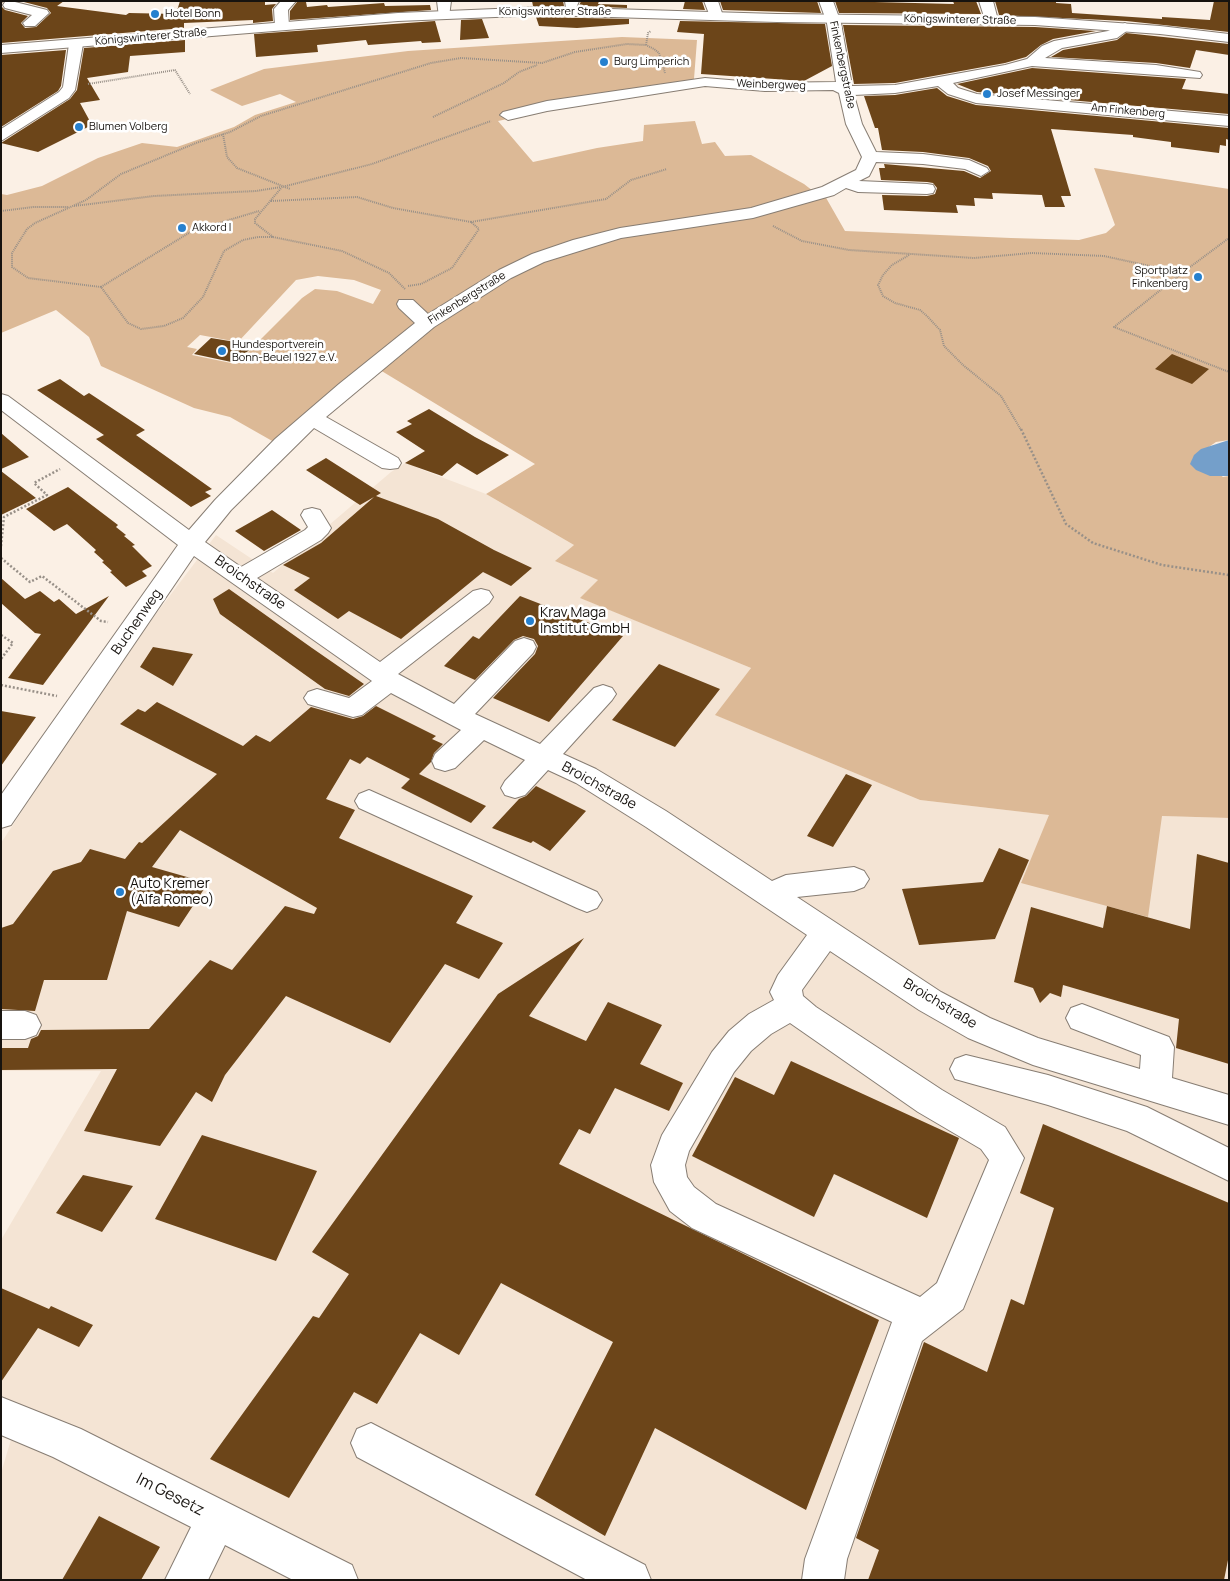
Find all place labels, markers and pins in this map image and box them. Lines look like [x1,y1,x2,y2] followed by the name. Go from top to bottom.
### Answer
[165,7,221,21] place label: Hotel Bonn
[149,8,161,20] marker: Hotel Bonn
[614,55,689,69] place label: Burg Limperich
[598,56,610,68] marker: Burg Limperich
[997,87,1080,101] place label: Josef Messinger
[981,88,993,100] marker: Josef Messinger
[89,120,167,134] place label: Blumen Volberg
[73,121,85,133] marker: Blumen Volberg
[192,221,231,235] place label: Akkord I
[176,222,188,234] marker: Akkord I
[1132,264,1188,290] place label: Sportplatz Finkenberg
[1192,271,1204,283] marker: Sportplatz Finkenberg
[232,338,337,364] place label: Hundesportverein Bonn-Beuel 1927 e.V.
[216,345,228,357] marker: Hundesportverein Bonn-Beuel 1927 e.V.
[540,605,630,638] place label: Krav Maga Institut GmbH
[524,615,536,627] marker: Krav Maga Institut GmbH
[130,876,214,909] place label: Auto Kremer (Alfa Romeo)
[114,886,126,898] marker: Auto Kremer (Alfa Romeo)

